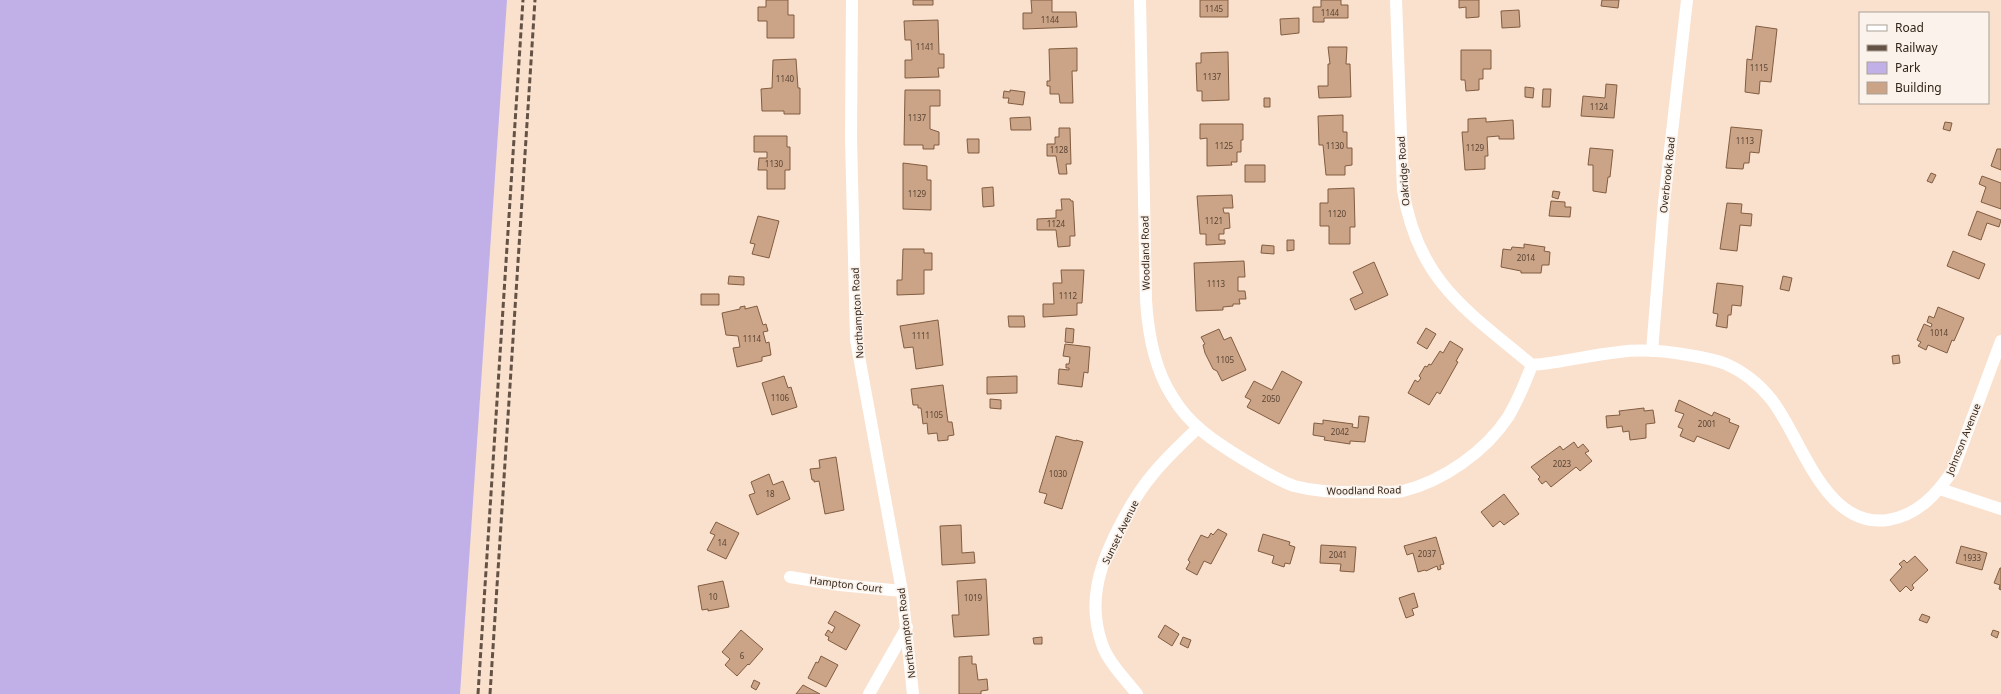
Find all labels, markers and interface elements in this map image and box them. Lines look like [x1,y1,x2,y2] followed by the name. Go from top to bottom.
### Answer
[1205,3,1224,14] house number: 1145
[1321,7,1340,18] house number: 1144
[1859,12,1989,104] legend
[1041,14,1060,25] house number: 1144
[1895,19,1924,36] text: Road
[1895,39,1939,56] text: Railway
[916,41,934,52] house number: 1141
[1895,59,1921,76] text: Park
[1750,62,1769,73] house number: 1115
[1203,71,1222,82] house number: 1137
[776,73,795,84] house number: 1140
[1895,79,1942,96] text: Building
[1590,101,1609,112] house number: 1124
[908,112,927,123] house number: 1137
[1736,135,1755,146] house number: 1113
[1394,136,1412,206] street label: Oakridge Road
[1656,136,1678,214] street label: Overbrook Road
[1215,140,1234,151] house number: 1125
[1326,140,1345,151] house number: 1130
[1466,142,1485,153] house number: 1129
[1050,144,1069,155] house number: 1128
[765,158,784,169] house number: 1130
[908,188,927,199] house number: 1129
[1328,208,1347,219] house number: 1120
[1205,215,1223,226] house number: 1121
[1137,216,1153,290] street label: Woodland Road
[1047,218,1066,229] house number: 1124
[1517,252,1536,263] house number: 2014
[848,267,866,359] street label: Northampton Road
[1207,278,1226,289] house number: 1113
[1059,290,1078,301] house number: 1112
[1930,327,1949,338] house number: 1014
[912,330,930,341] house number: 1111
[743,333,762,344] house number: 1114
[1216,354,1235,365] house number: 1105
[771,392,790,403] house number: 1106
[1262,393,1281,404] house number: 2050
[1942,401,1984,478] street label: Johnson Avenue
[925,409,944,420] house number: 1105
[1698,418,1716,429] house number: 2001
[1331,426,1350,437] house number: 2042
[1553,458,1572,469] house number: 2023
[1049,468,1068,479] house number: 1030
[1327,482,1401,498] street label: Woodland Road
[765,488,775,499] house number: 18
[1098,497,1142,566] street label: Sunset Avenue
[717,537,727,548] house number: 14
[1418,548,1437,559] house number: 2037
[1329,549,1347,560] house number: 2041
[1963,552,1982,563] house number: 1933
[809,573,884,595] street label: Hampton Court
[893,587,919,679] street label: Northampton Road
[708,591,718,602] house number: 10
[964,592,983,603] house number: 1019
[740,650,745,661] house number: 6

